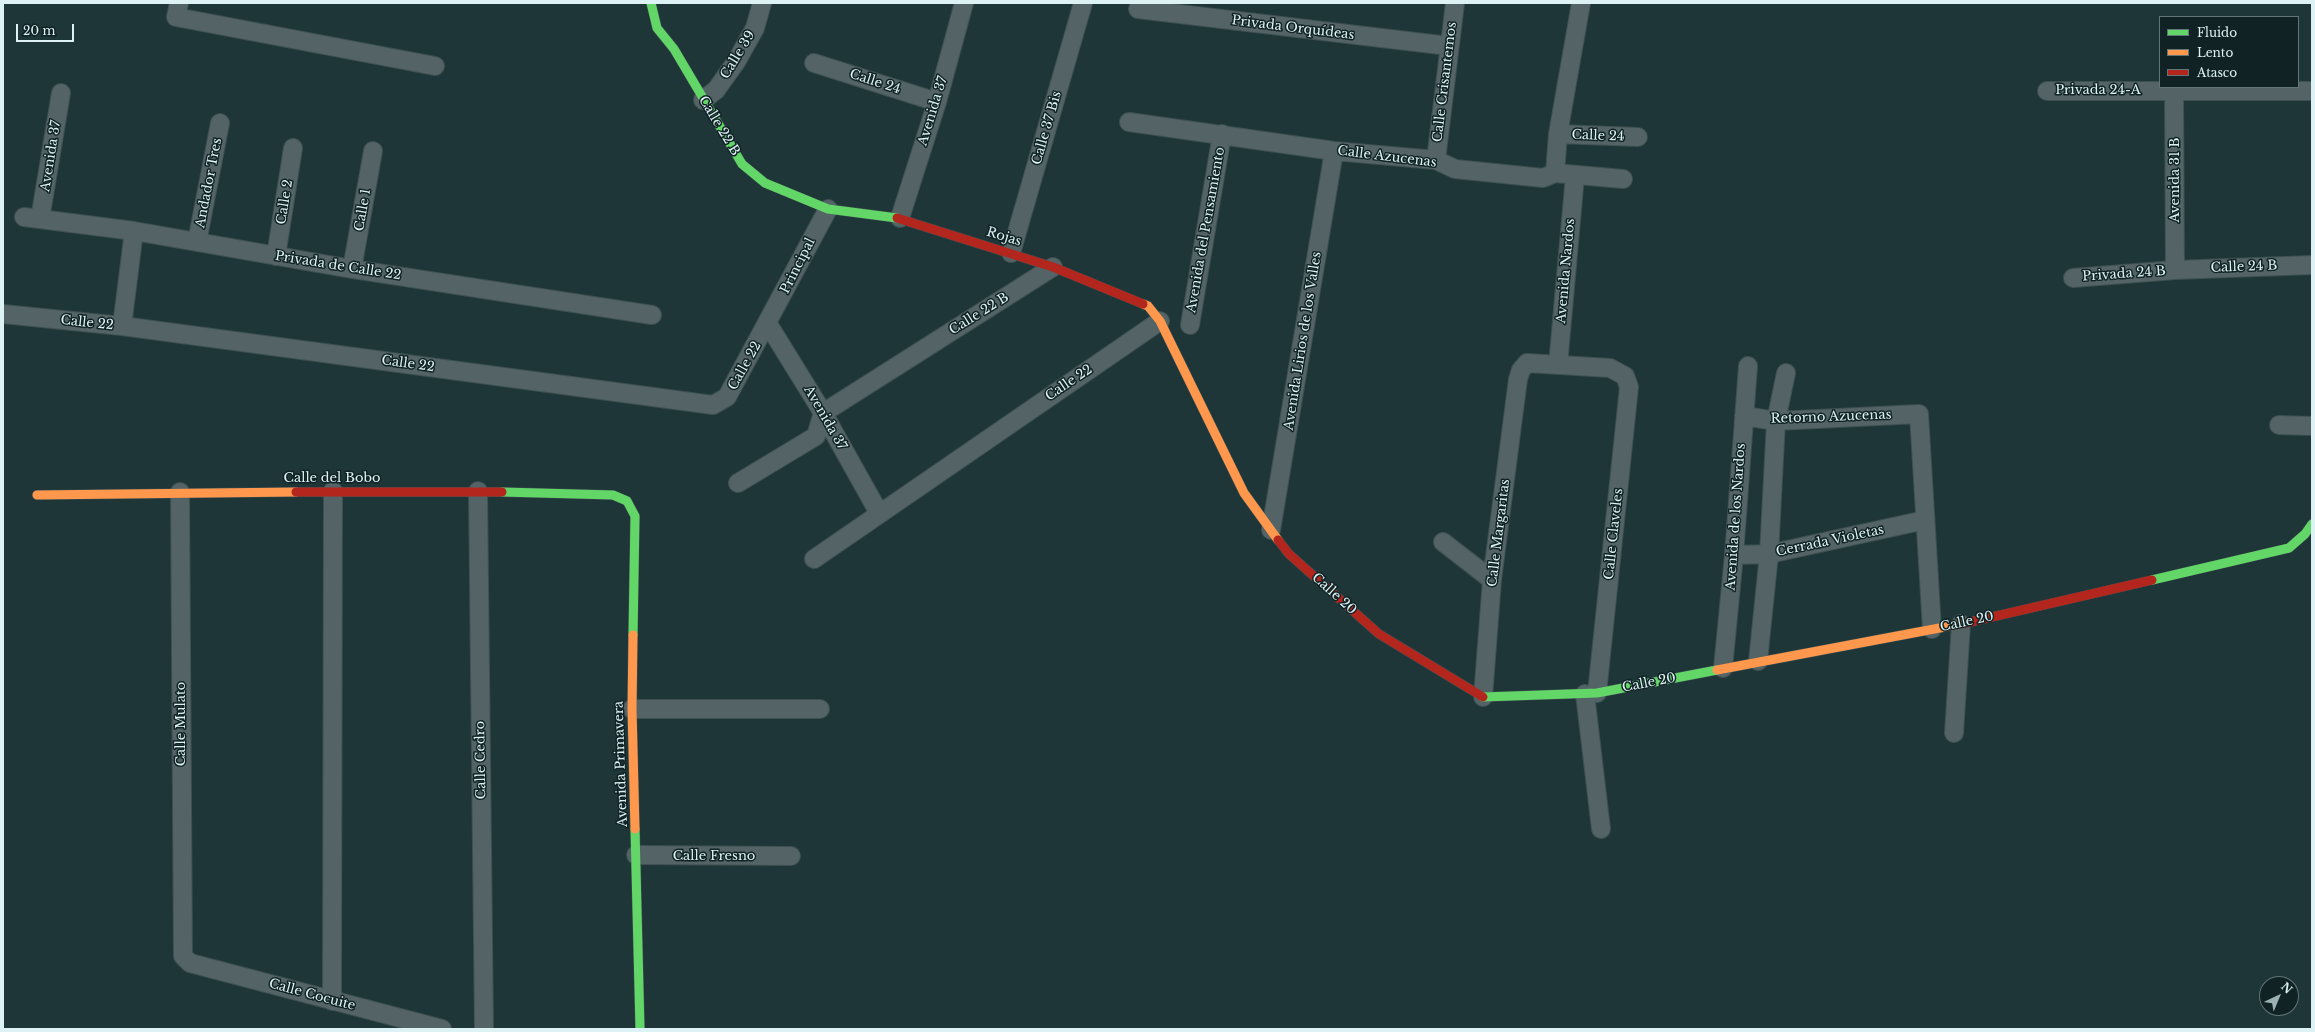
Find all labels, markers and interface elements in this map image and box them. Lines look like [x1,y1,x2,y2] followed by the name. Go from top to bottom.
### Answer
[1231,13,1355,43] street label: Privada Orquídeas
[18,16,76,42] scale bar
[2159,16,2299,88] legend
[1430,21,1460,143] street label: Calle Crisantemos
[23,23,55,38] text: 20 m
[2197,25,2237,40] text: Fluido
[718,28,758,82] street label: Calle 39
[2197,45,2233,60] text: Lento
[2197,65,2237,80] text: Atasco
[847,66,903,98] street label: Calle 24
[915,74,951,148] street label: Avenida 37
[2055,82,2141,98] street label: Privada 24-A
[1029,89,1065,167] street label: Calle 37 Bis
[695,93,743,159] street label: Calle 22 B
[38,119,64,193] street label: Avenida 37
[1571,127,1625,145] street label: Calle 24
[193,137,225,229] street label: Andador Tres
[2167,138,2183,222] street label: Avenida 31 B
[1337,143,1437,171] street label: Calle Azucenas
[1184,146,1228,314] street label: Avenida del Pensamiento
[274,178,296,226] street label: Calle 2
[352,187,374,233] street label: Calle 1
[1554,218,1578,324] street label: Avenida Nardos
[985,224,1023,250] street label: Rojas
[777,236,819,296] street label: Principal
[274,248,402,284] street label: Privada de Calle 22
[1281,251,1325,431] street label: Avenida Lirios de los Valles
[2210,258,2278,276] street label: Calle 24 B
[2082,263,2166,285] street label: Privada 24 B
[946,290,1012,338] street label: Calle 22 B
[60,312,114,334] street label: Calle 22
[725,339,765,393] street label: Calle 22
[381,353,435,375] street label: Calle 22
[1043,362,1095,404] street label: Calle 22
[800,383,850,453] street label: Avenida 37
[1770,407,1892,427] street label: Retorno Azucenas
[1723,443,1749,591] street label: Avenida de los Nardos
[284,470,380,486] street label: Calle del Bobo
[1485,478,1513,588] street label: Calle Margaritas
[1601,488,1627,580] street label: Calle Claveles
[1775,522,1885,560] street label: Cerrada Violetas
[1309,570,1359,618] street label: Calle 20
[1939,609,1995,635] street label: Calle 20
[1621,670,1677,696] street label: Calle 20
[173,682,189,766] street label: Calle Mulato
[611,701,631,827] street label: Avenida Primavera
[473,721,489,799] street label: Calle Cedro
[673,848,755,864] street label: Calle Fresno
[267,976,357,1014] street label: Calle Cocuite
[2259,976,2299,1016] north arrow
[2278,979,2295,997] text: N

